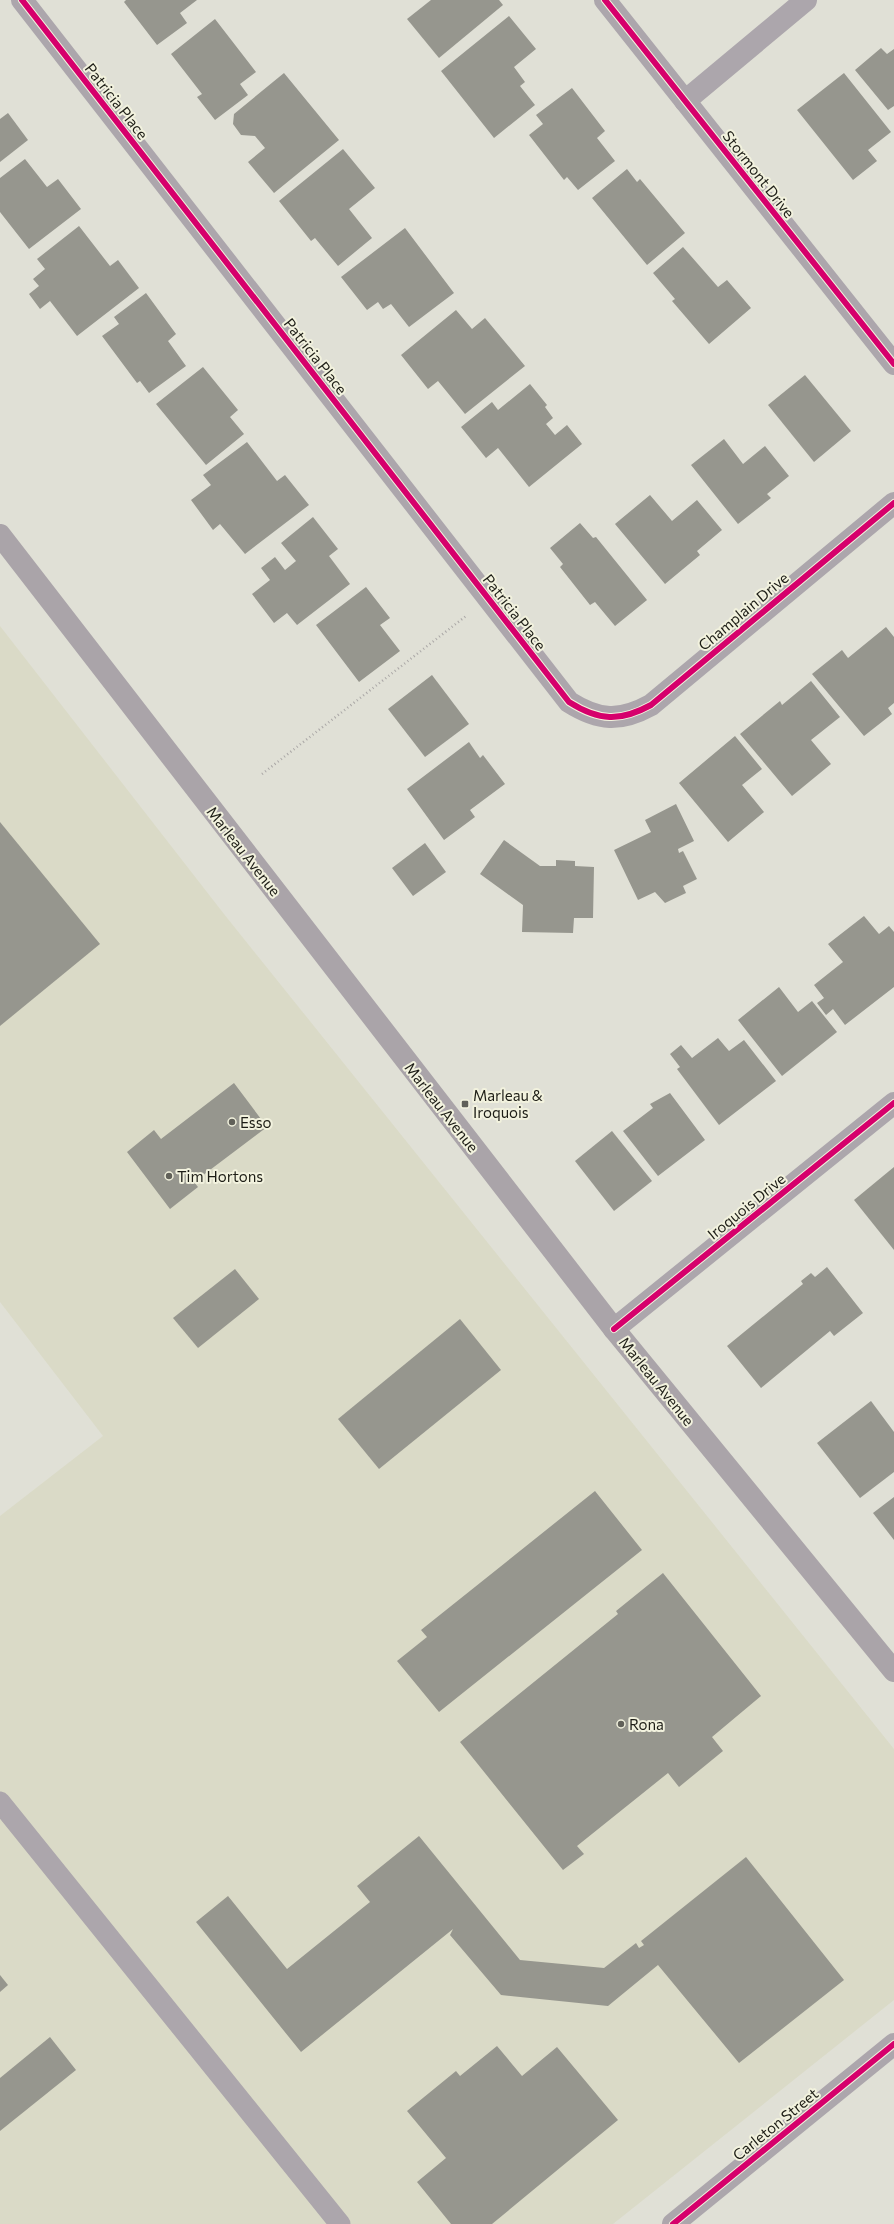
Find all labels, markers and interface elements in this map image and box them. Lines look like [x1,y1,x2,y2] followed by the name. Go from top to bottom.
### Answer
[82,59,152,143] street label: Patricia Place
[719,127,799,221] street label: Stormont Drive
[281,314,351,398] street label: Patricia Place
[694,568,792,654] street label: Champlain Drive
[480,570,550,654] street label: Patricia Place
[203,803,285,900] street label: Marleau Avenue
[401,1059,483,1156] street label: Marleau Avenue
[473,1086,543,1121] place label: Marleau & Iroquois
[460,1099,470,1109] marker: Marleau & Iroquois
[240,1113,271,1131] place label: Esso
[227,1117,237,1127] marker: Esso
[177,1167,263,1185] place label: Tim Hortons
[704,1169,789,1243] street label: Iroquois Drive
[164,1171,174,1181] marker: Tim Hortons
[616,1333,698,1429] street label: Marleau Avenue
[629,1715,664,1733] place label: Rona
[616,1719,626,1729] marker: Rona
[729,2084,821,2164] street label: Carleton Street

